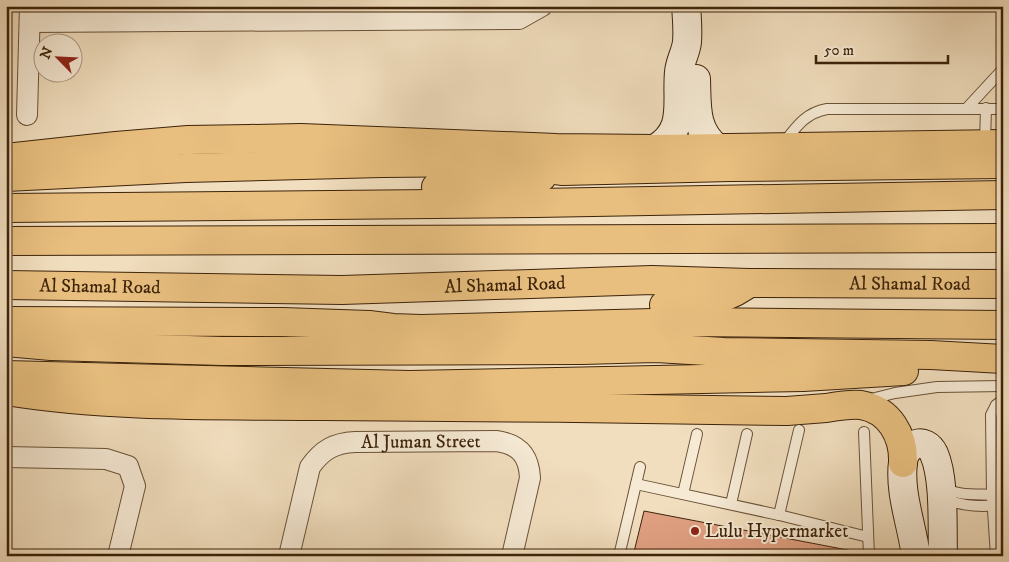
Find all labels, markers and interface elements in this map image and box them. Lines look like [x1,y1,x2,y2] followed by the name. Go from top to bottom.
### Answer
[32,32,82,82] north arrow
[816,32,949,64] scale bar
[824,41,854,60] text: 50 m
[36,44,58,62] text: N
[444,271,566,298] street label: Al Shamal Road
[849,272,971,295] street label: Al Shamal Road
[39,274,161,299] street label: Al Shamal Road
[361,430,481,453] street label: Al Juman Street
[705,520,848,543] place label: Lulu Hypermarket
[689,525,701,537] marker: Lulu Hypermarket

